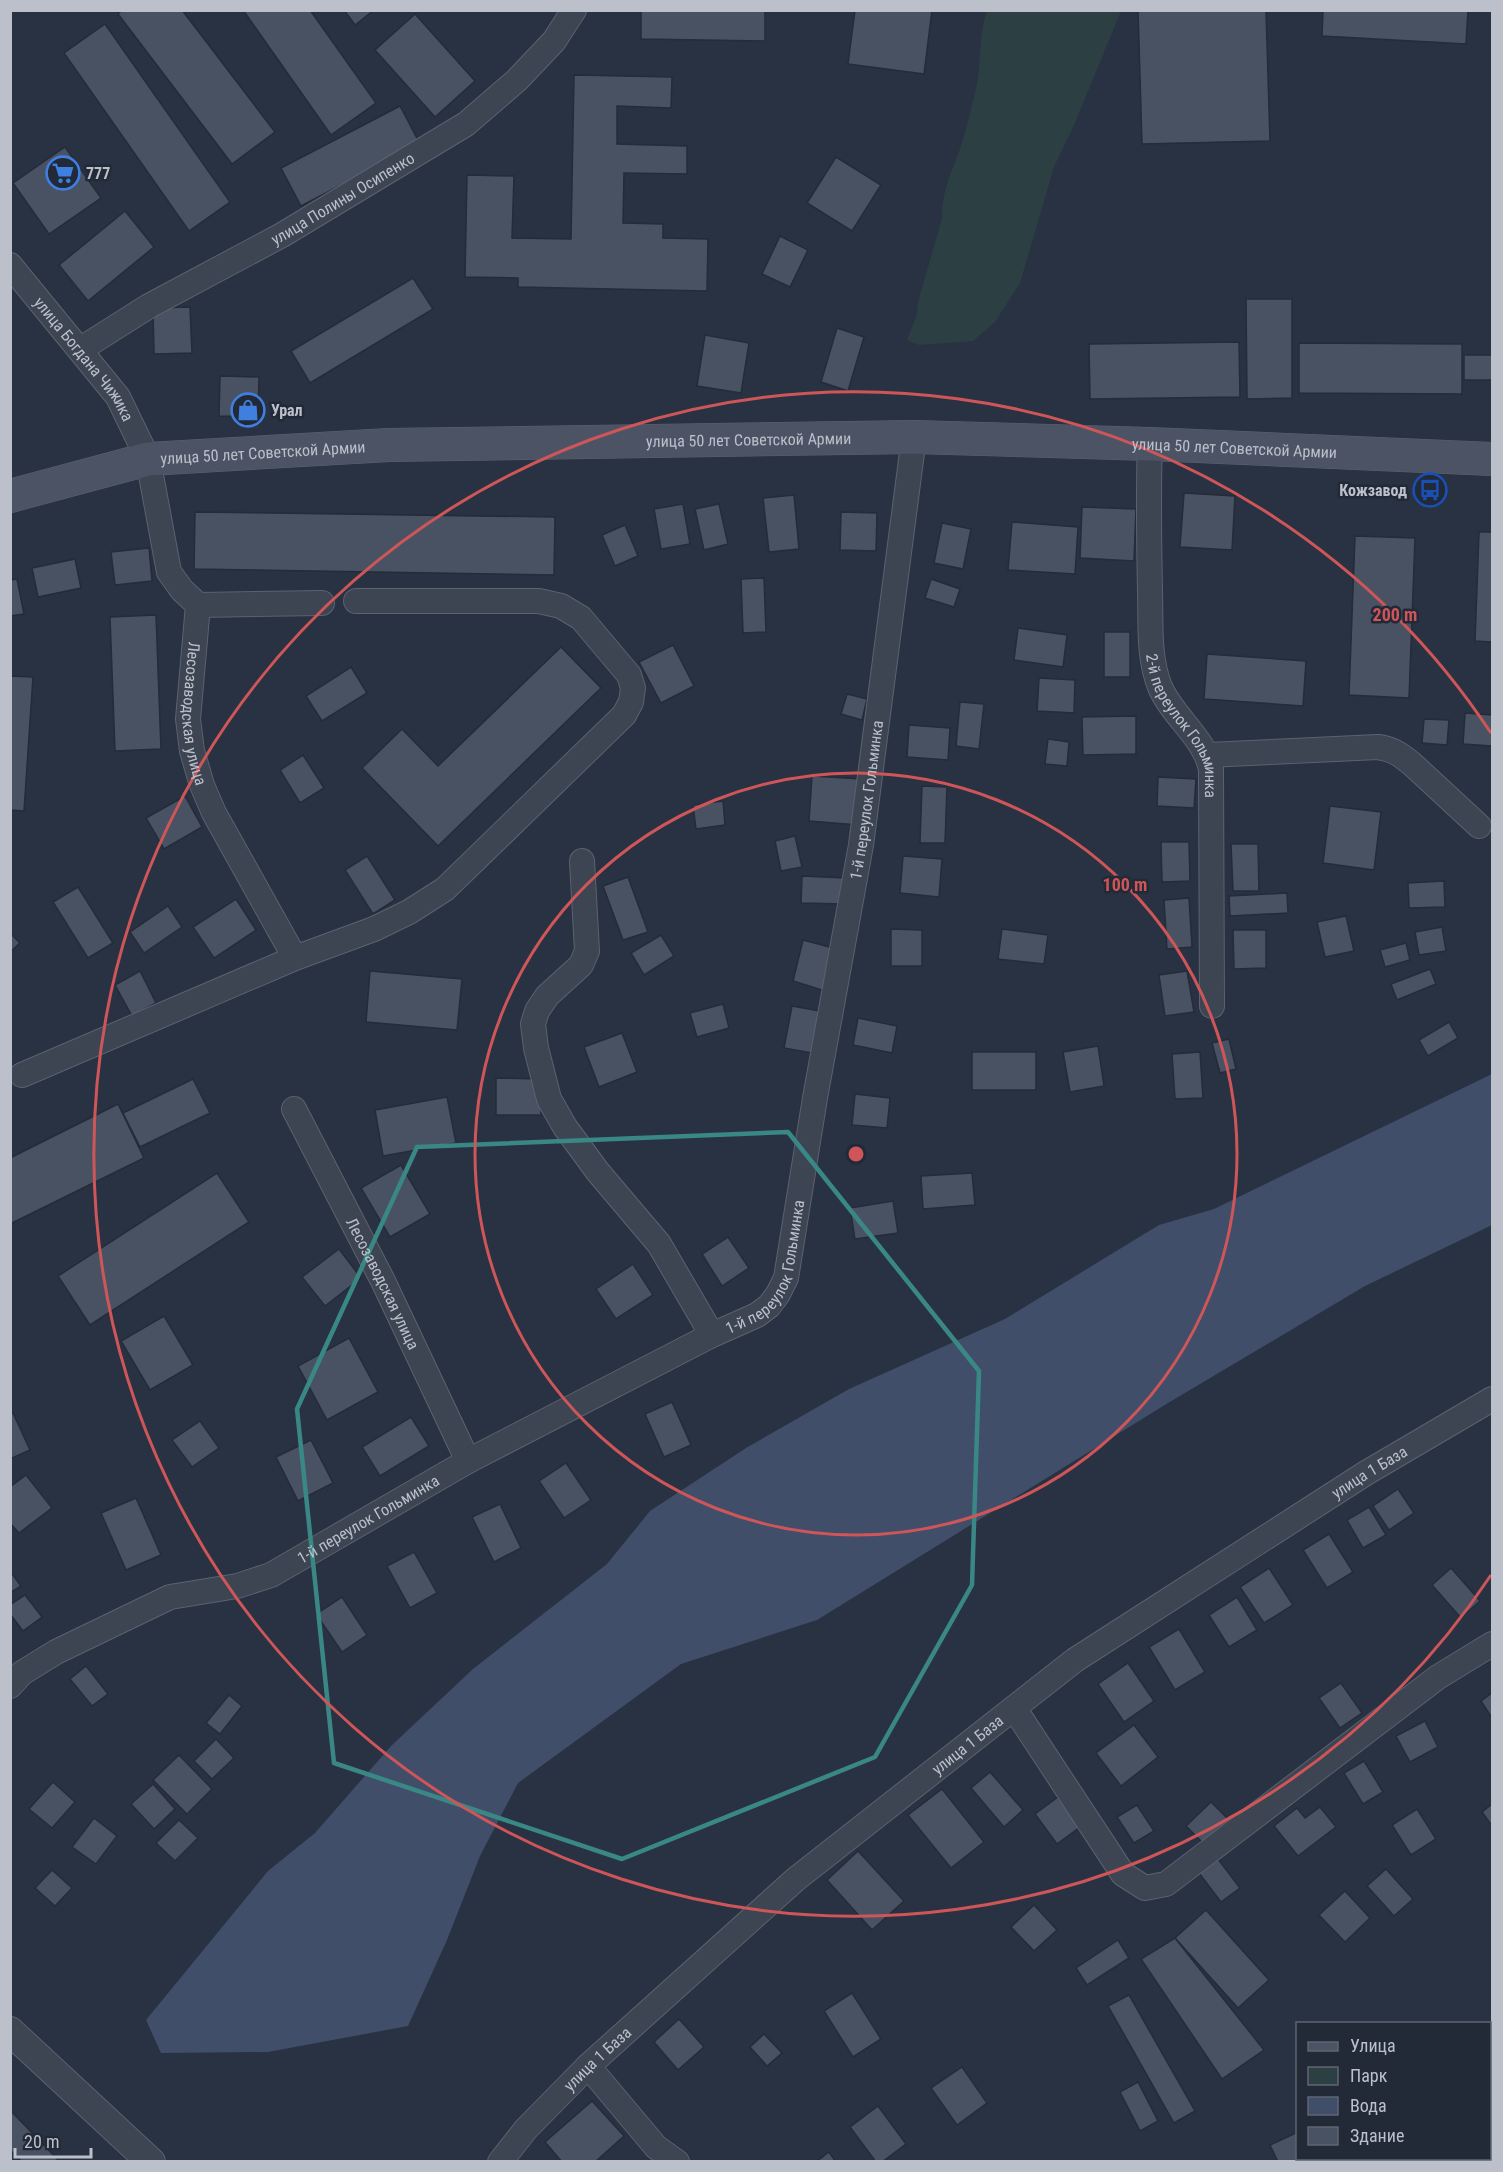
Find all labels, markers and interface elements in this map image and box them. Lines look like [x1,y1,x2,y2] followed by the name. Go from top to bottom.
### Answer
[268,148,418,249] street label: улица Полины Осипенко
[45,155,81,191] supermarket icon: 777
[86,164,110,183] place label: 777
[30,293,138,424] street label: улица Богдана Чижика
[230,392,266,428] shop icon: Урал
[271,401,303,420] place label: Урал
[646,428,851,451] street label: улица 50 лет Советской Армии
[1132,434,1337,462] street label: улица 50 лет Советской Армии
[160,437,366,468] street label: улица 50 лет Советской Армии
[1412,472,1448,508] bus stop icon: Кожзавод
[1339,481,1407,500] place label: Кожзавод
[1373,604,1417,625] text: 200 m
[178,641,211,787] street label: Лесозаводская улица
[1143,652,1221,798] street label: 2-й переулок Гольминка
[845,719,887,881] street label: 1-й переулок Гольминка
[1103,874,1147,895] text: 100 m
[846,1144,866,1164] centre of rings
[722,1198,808,1337] street label: 1-й переулок Гольминка
[342,1215,423,1353] street label: Лесозаводская улица
[1328,1442,1410,1502] street label: улица 1 База
[294,1470,442,1567] street label: 1-й переулок Гольминка
[928,1711,1007,1778] street label: улица 1 База
[1296,2022,1491,2160] legend
[559,2023,635,2095] street label: улица 1 База
[1350,2035,1396,2056] text: Улица
[1350,2065,1388,2086] text: Парк
[1350,2095,1387,2116] text: Вода
[15,2121,92,2159] scale bar
[1350,2125,1404,2146] text: Здание
[24,2131,59,2152] text: 20 m

